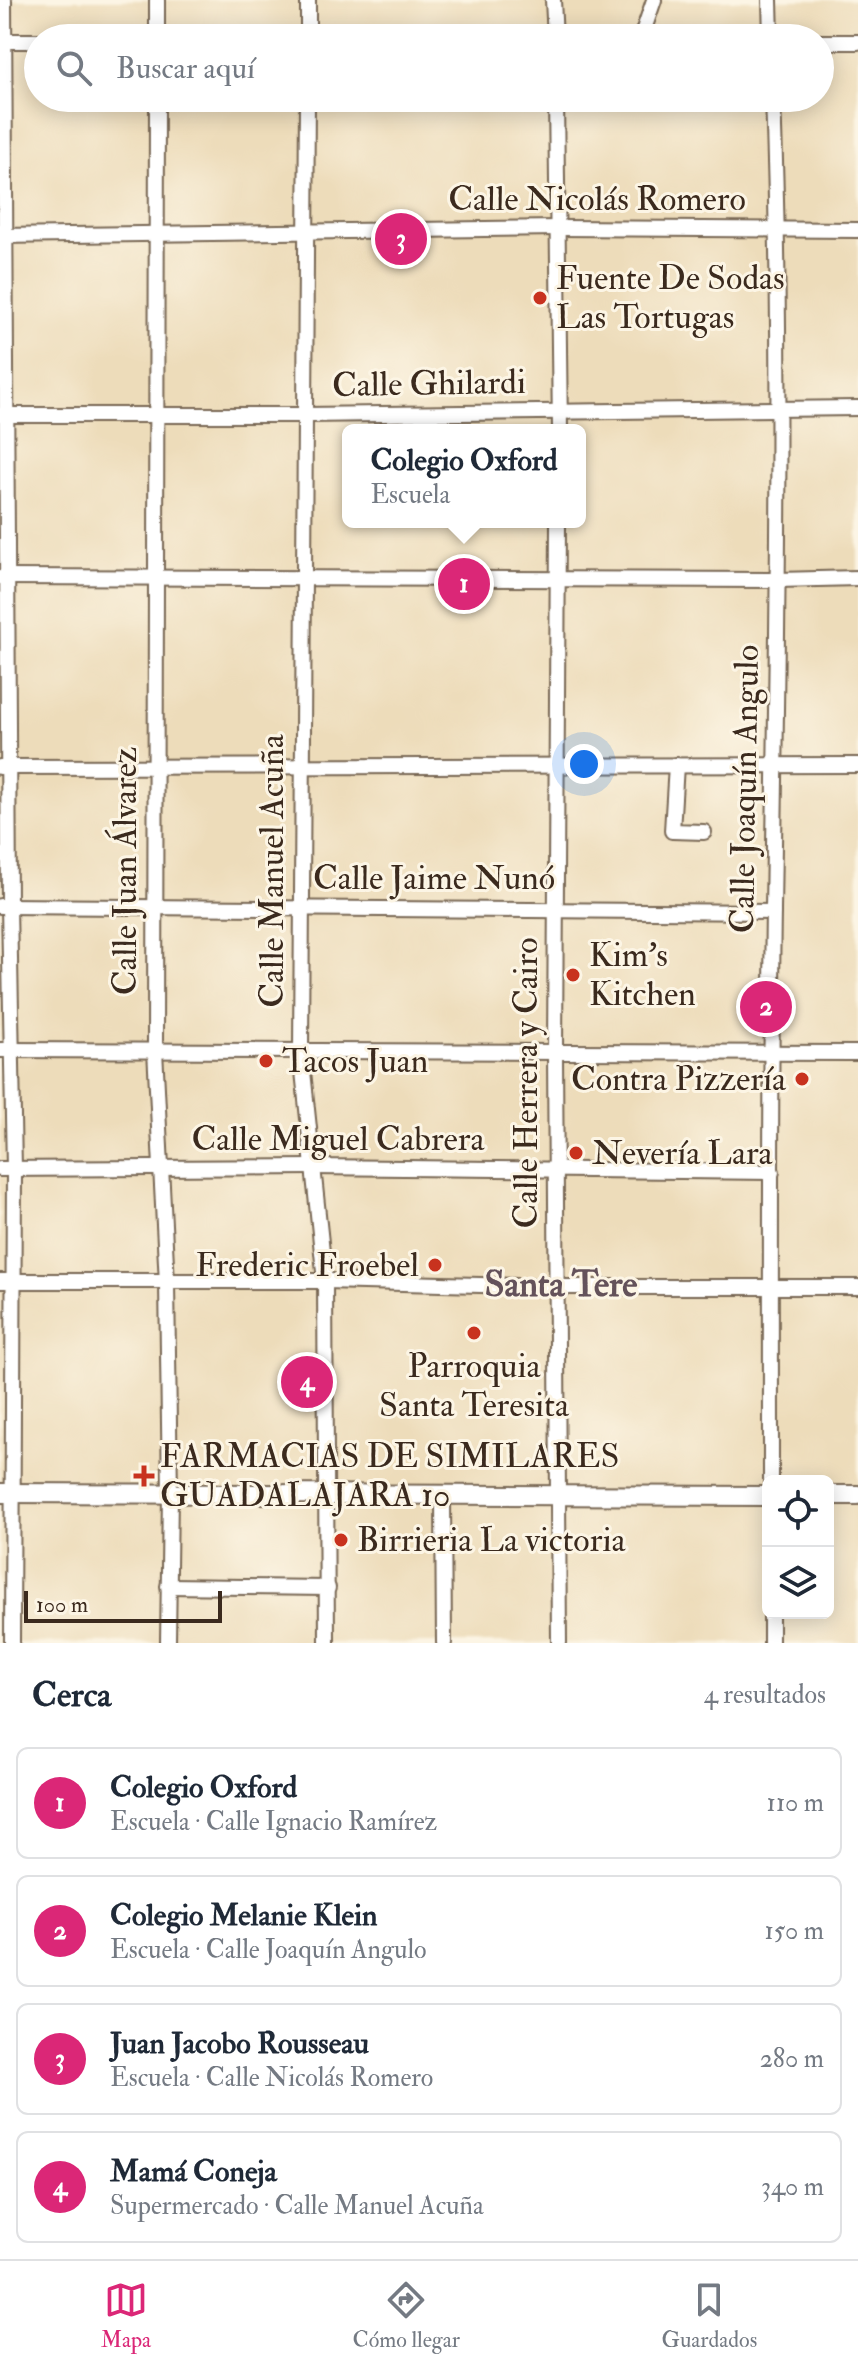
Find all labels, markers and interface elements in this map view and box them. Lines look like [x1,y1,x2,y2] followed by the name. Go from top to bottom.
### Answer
[24,24,834,112] search box
[52,46,96,90] icon: search
[116,50,255,87] text: Buscar aquí
[448,178,746,221] street label: Calle Nicolás Romero
[375,209,427,269] pin: 3
[556,257,785,339] place label: Fuente De Sodas Las Tortugas
[531,289,549,307] marker: Fuente De Sodas Las Tortugas
[332,361,526,407] street label: Calle Ghilardi
[342,424,586,528] popup
[370,442,558,479] text: Colegio Oxford
[370,479,450,511] text: Escuela
[438,554,490,614] pin: 1
[721,644,769,934] street label: Calle Joaquín Angulo
[251,733,294,1008] street label: Calle Manuel Acuña
[564,744,604,784] your location
[104,747,147,995] street label: Calle Juan Álvarez
[313,857,555,900] street label: Calle Jaime Nunó
[589,934,696,1016] place label: Kim's Kitchen
[505,937,548,1229] street label: Calle Herrera y Cairo
[564,966,582,984] marker: Kim's Kitchen
[740,977,792,1037] pin: 2
[282,1040,428,1083] place label: Tacos Juan
[257,1052,275,1070] marker: Tacos Juan
[571,1058,787,1101] place label: Contra Pizzería
[793,1070,811,1088] marker: Contra Pizzería
[192,1118,485,1161] street label: Calle Miguel Cabrera
[592,1132,774,1175] place label: Nevería Lara
[567,1144,585,1162] marker: Nevería Lara
[195,1244,419,1287] place label: Frederic Froebel
[426,1256,444,1274] marker: Frederic Froebel
[485,1262,637,1307] district label: Santa Tere
[465,1324,483,1342] marker: Parroquia Santa Teresita
[379,1345,570,1427] place label: Parroquia Santa Teresita
[281,1352,333,1412] pin: 4
[160,1435,619,1517] place label: FARMACIAS DE SIMILARES GUADALAJARA 10
[135,1467,153,1485] marker: FARMACIAS DE SIMILARES GUADALAJARA 10
[762,1475,834,1619] map controls
[762,1475,834,1547] button: locate
[357,1519,626,1562] place label: Birrieria La victoria
[332,1531,350,1549] marker: Birrieria La victoria
[762,1547,834,1619] button: layers
[24,1587,222,1623] scale bar
[36,1591,88,1619] text: 100 m
[32,1674,111,1717] text: Cerca
[704,1679,826,1711] text: 4 resultados
[110,1769,297,1806] text: Colegio Oxford
[55,1787,65,1819] text: 1
[767,1787,824,1819] text: 110 m
[110,1806,437,1838] text: Escuela · Calle Ignacio Ramírez
[110,1897,378,1934] text: Colegio Melanie Klein
[53,1915,67,1947] text: 2
[765,1915,824,1947] text: 150 m
[110,1934,427,1966] text: Escuela · Calle Joaquín Angulo
[110,2025,369,2062] text: Juan Jacobo Rousseau
[55,2043,65,2075] text: 3
[760,2043,824,2075] text: 280 m
[110,2062,433,2094] text: Escuela · Calle Nicolás Romero
[110,2153,277,2190] text: Mamá Coneja
[53,2171,67,2203] text: 4
[761,2171,824,2203] text: 340 m
[110,2190,484,2222] text: Supermercado · Calle Manuel Acuña
[101,2278,151,2354] tab: Mapa
[353,2278,460,2354] tab: Cómo llegar
[661,2278,757,2354] tab: Guardados

